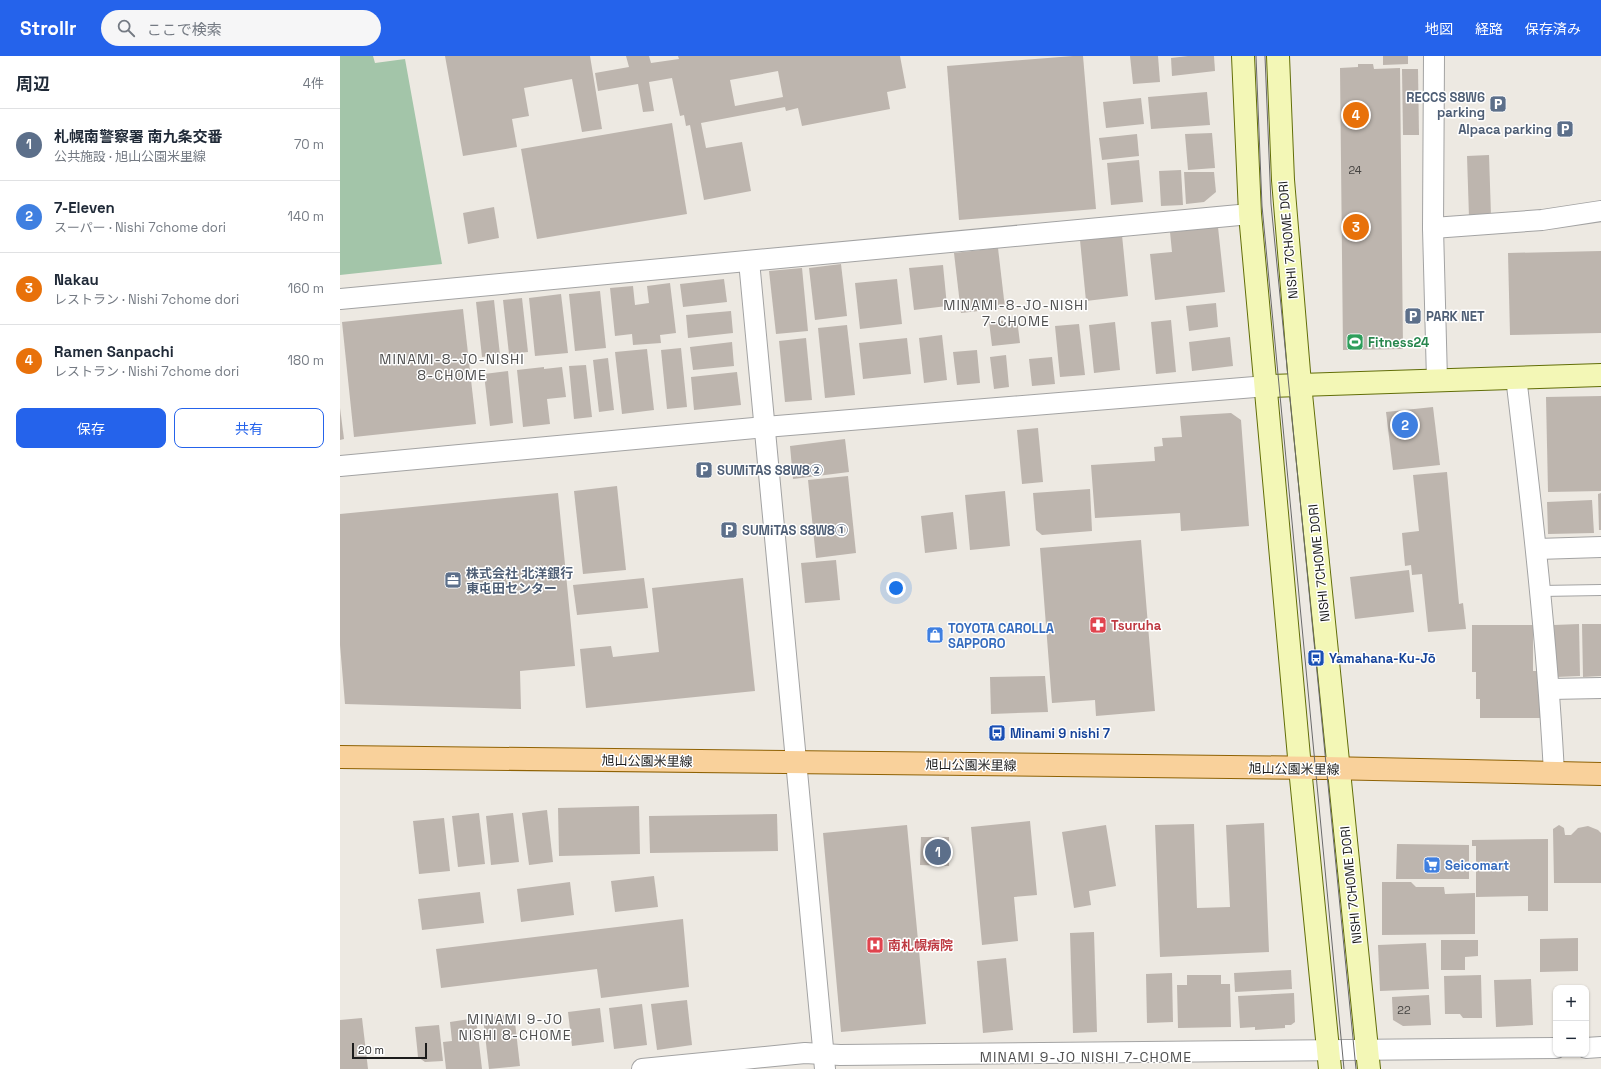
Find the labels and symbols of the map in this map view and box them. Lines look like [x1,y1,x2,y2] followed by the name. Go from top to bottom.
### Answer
[1406,89,1485,121] place label: RECCS S8W6 parking
[1488,94,1508,114] parking icon: RECCS S8W6 parking
[1343,100,1369,130] pin: 4
[1555,119,1575,139] parking icon: Alpaca parking
[1458,121,1552,138] place label: Alpaca parking
[1348,163,1362,177] house number: 24
[1274,180,1302,300] street label: NISHI 7CHOME DORI
[1343,212,1369,242] pin: 3
[943,296,1089,330] district label: MINAMI-8-JO-NISHI 7-CHOME
[1403,306,1423,326] parking icon: PARK NET
[1426,308,1485,325] place label: PARK NET
[1345,332,1365,352] sports icon: Fitness24
[1368,334,1429,351] place label: Fitness24
[379,350,525,384] district label: MINAMI-8-JO-NISHI 8-CHOME
[1392,410,1418,440] pin: 2
[694,460,714,480] parking icon: SUMiTAS S8W8②
[717,462,823,479] place label: SUMiTAS S8W8②
[1304,503,1334,623] street label: NISHI 7CHOME DORI
[719,520,739,540] parking icon: SUMiTAS S8W8①
[742,522,848,539] place label: SUMiTAS S8W8①
[466,565,573,597] place label: 株式会社 北洋銀行 東屯田センター
[443,570,463,590] office icon: 株式会社 北洋銀行 東屯田センター
[886,578,906,598] your location
[1088,615,1108,635] pharmacy icon: Tsuruha
[1111,617,1162,634] place label: Tsuruha
[948,620,1055,652] place label: TOYOTA CAROLLA SAPPORO
[925,625,945,645] shop icon: TOYOTA CAROLLA SAPPORO
[1306,648,1326,668] bus stop icon: Yamahana-Ku-Jō
[1329,650,1436,667] place label: Yamahana-Ku-Jō
[987,723,1007,743] bus stop icon: Minami 9 nishi 7
[1010,725,1110,742] place label: Minami 9 nishi 7
[601,752,693,770] street label: 旭山公園米里線
[925,756,1017,774] street label: 旭山公園米里線
[1248,760,1340,778] street label: 旭山公園米里線
[1336,825,1366,945] street label: NISHI 7CHOME DORI
[925,837,951,867] pin: 1
[1422,855,1442,875] supermarket icon: Seicomart
[1445,857,1509,874] place label: Seicomart
[865,935,885,955] hospital icon: 南札幌病院
[888,937,953,954] place label: 南札幌病院
[1397,1003,1411,1017] house number: 22
[458,1010,572,1044] district label: MINAMI 9-JO NISHI 8-CHOME
[352,1041,427,1060] scale bar
[980,1048,1192,1066] district label: MINAMI 9-JO NISHI 7-CHOME

